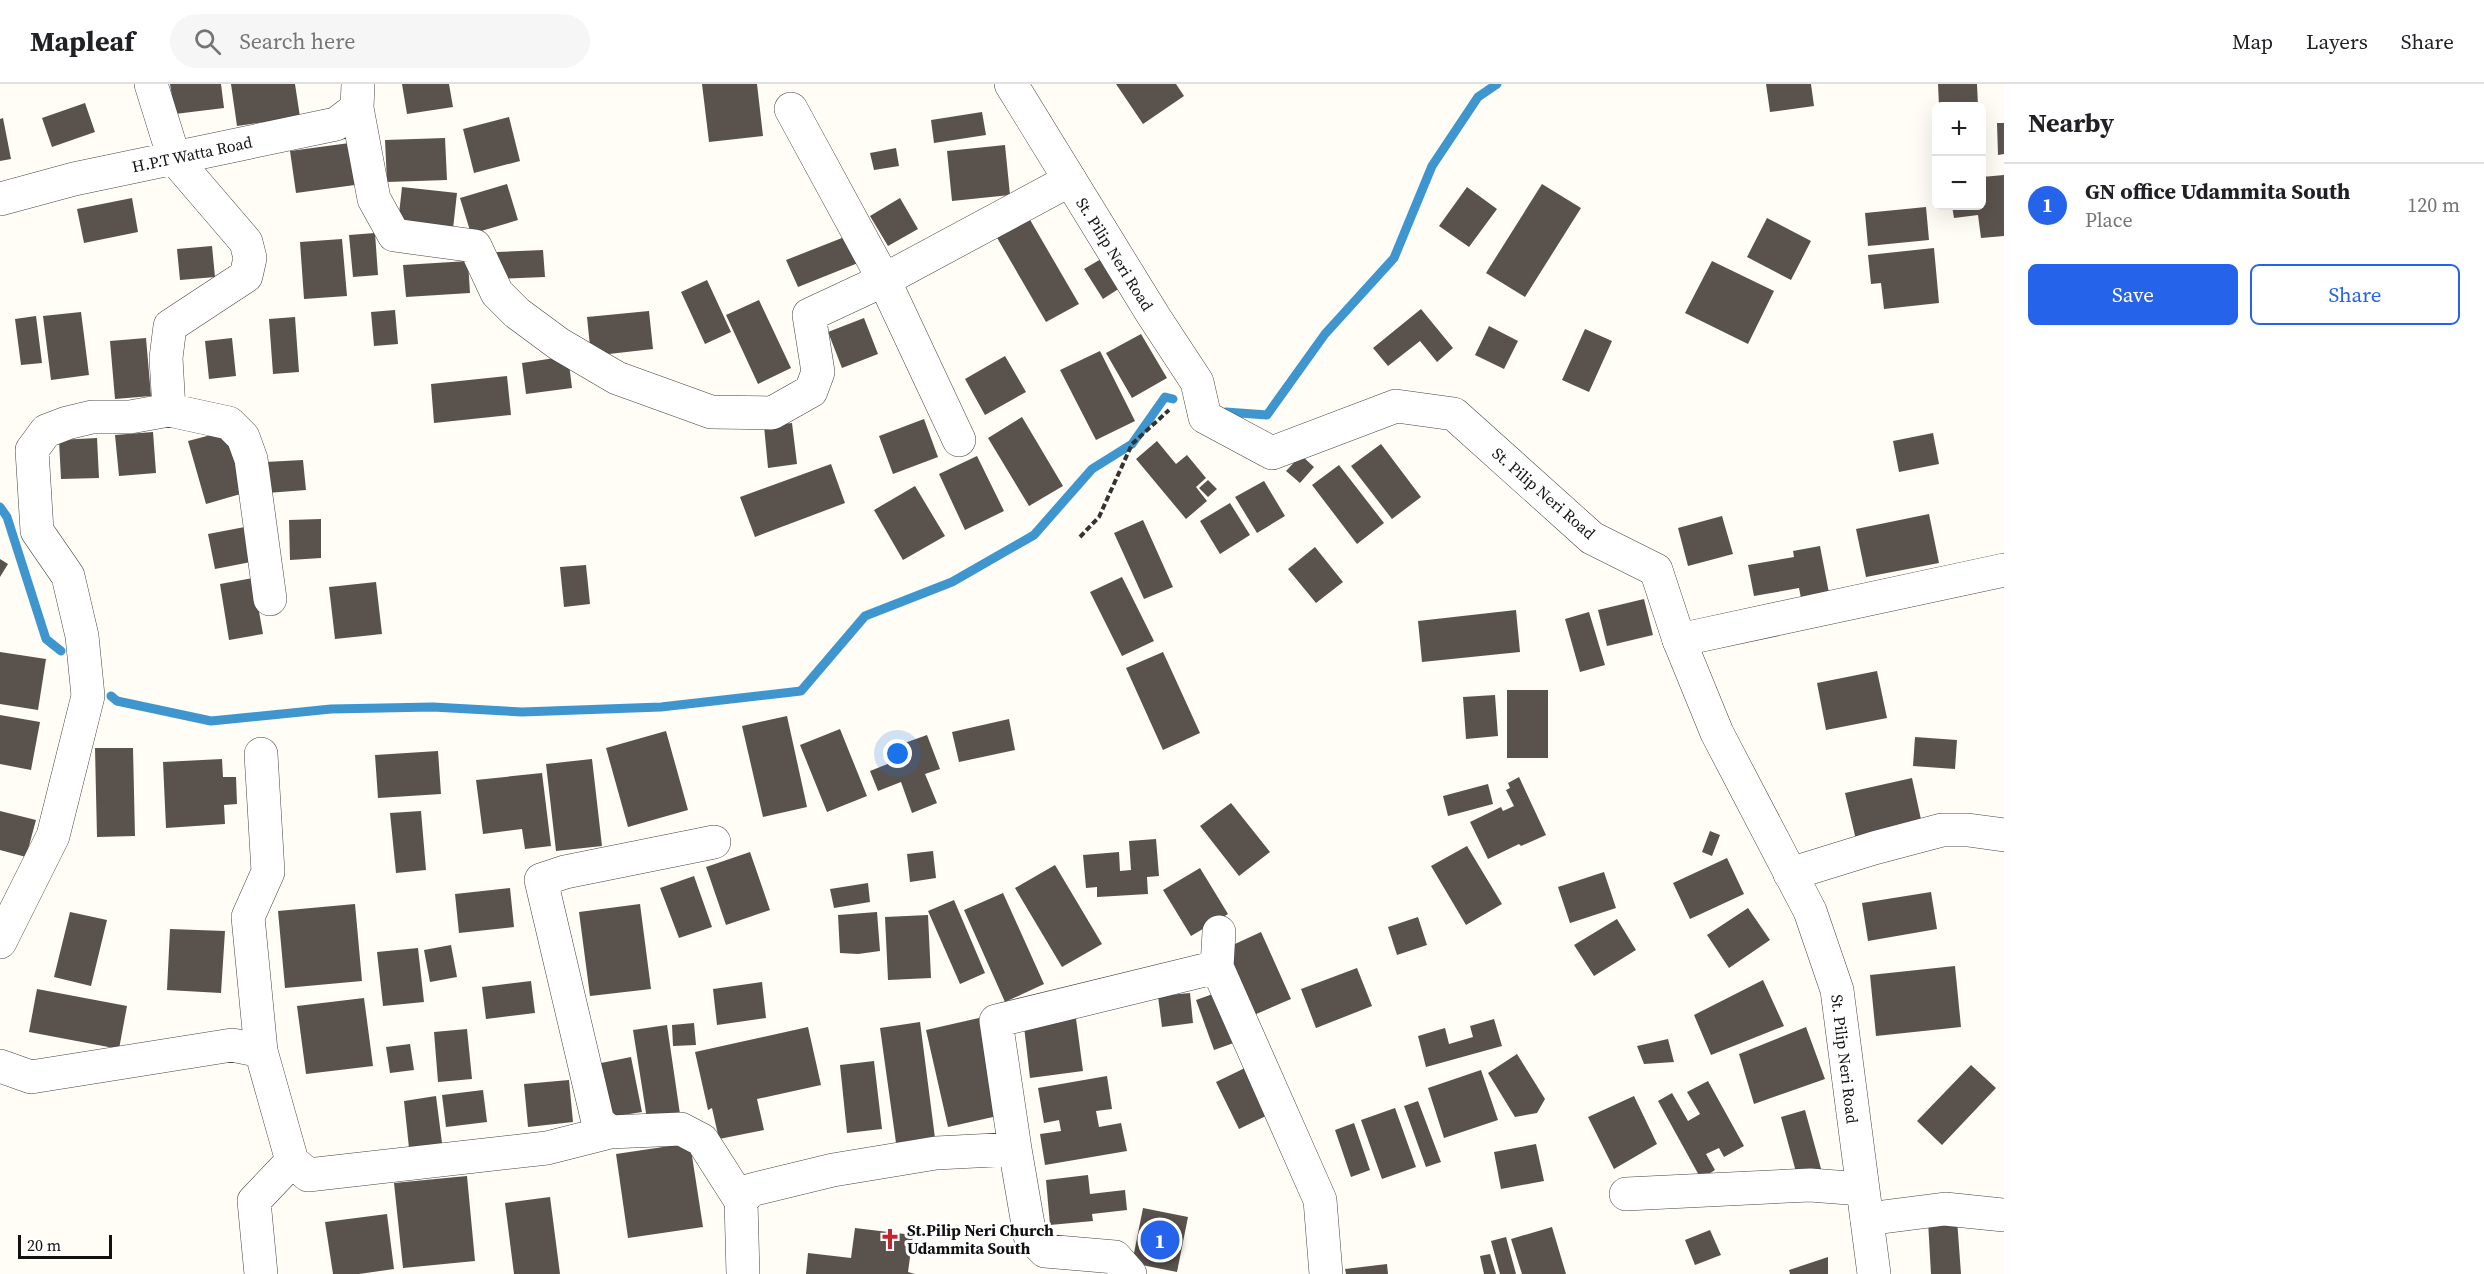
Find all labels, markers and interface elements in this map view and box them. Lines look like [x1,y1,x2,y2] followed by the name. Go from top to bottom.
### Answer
[170,14,590,68] search box
[30,22,134,60] text: Mapleaf
[191,25,224,58] icon: search
[239,26,355,56] text: Search here
[2232,27,2273,56] text: Map
[2306,27,2368,56] text: Layers
[2401,27,2454,56] text: Share
[1932,102,1986,210] map controls
[1932,102,1986,156] button: +
[2028,105,2114,141] text: Nearby
[130,131,254,177] street label: H.P.T Watta Road
[1932,156,1986,210] button: −
[2085,176,2350,206] text: GN office Udammita South
[2042,191,2053,219] text: 1
[2407,191,2460,219] text: 120 m
[1071,193,1159,315] street label: St. Pilip Neri Road
[2085,206,2133,234] text: Place
[2028,264,2238,325] button: Save
[2250,264,2460,325] button: Share
[1488,442,1600,544] street label: St. Pilip Neri Road
[883,739,912,768] your location
[1826,993,1864,1125] street label: St. Pilip Neri Road
[1140,1218,1180,1262] pin: 1
[907,1219,1054,1259] place label: St.Pilip Neri Church Udammita South
[878,1227,902,1251] church icon: St.Pilip Neri Church Udammita South
[18,1232,112,1260] scale bar
[27,1234,61,1256] text: 20 m

